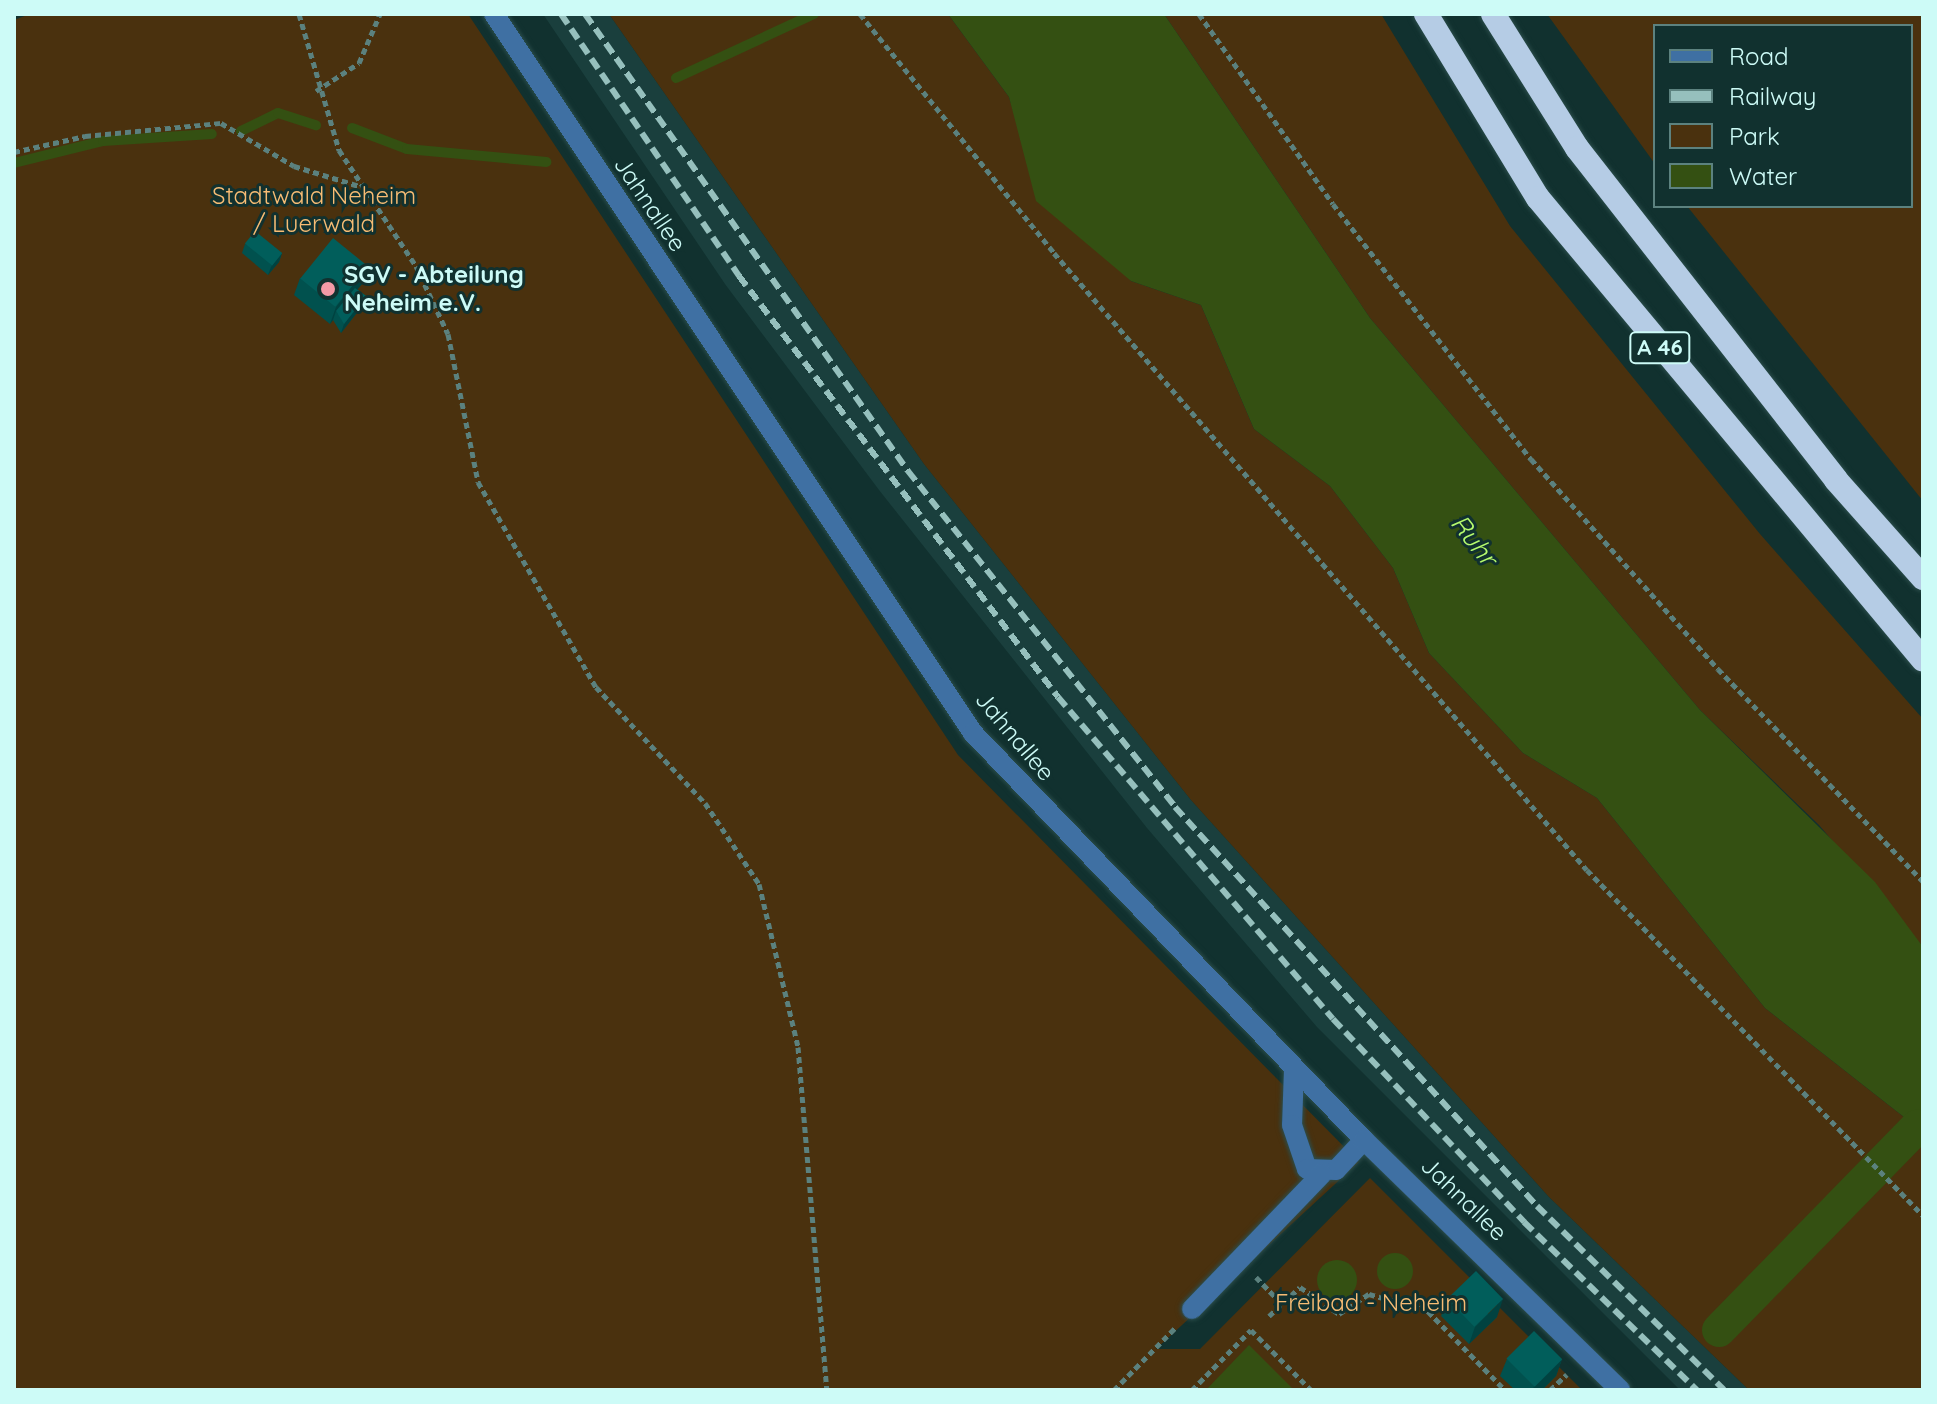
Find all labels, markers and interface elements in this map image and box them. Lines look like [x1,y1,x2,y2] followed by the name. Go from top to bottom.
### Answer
[1653,24,1913,208] legend
[1729,41,1789,71] text: Road
[1729,81,1816,111] text: Railway
[1729,121,1780,151] text: Park
[608,151,692,257] street label: Jahnallee
[1729,161,1797,191] text: Water
[212,182,416,238] park label: Stadtwald Neheim / Luerwald
[344,261,524,317] place label: SGV - Abteilung Neheim e.V.
[319,280,337,298] marker: SGV - Abteilung Neheim e.V.
[1628,330,1692,366] road number: A 46
[1444,508,1504,572] water label: Ruhr
[969,685,1061,787] street label: Jahnallee
[1415,1151,1513,1247] street label: Jahnallee
[1275,1289,1467,1317] park label: Freibad - Neheim

